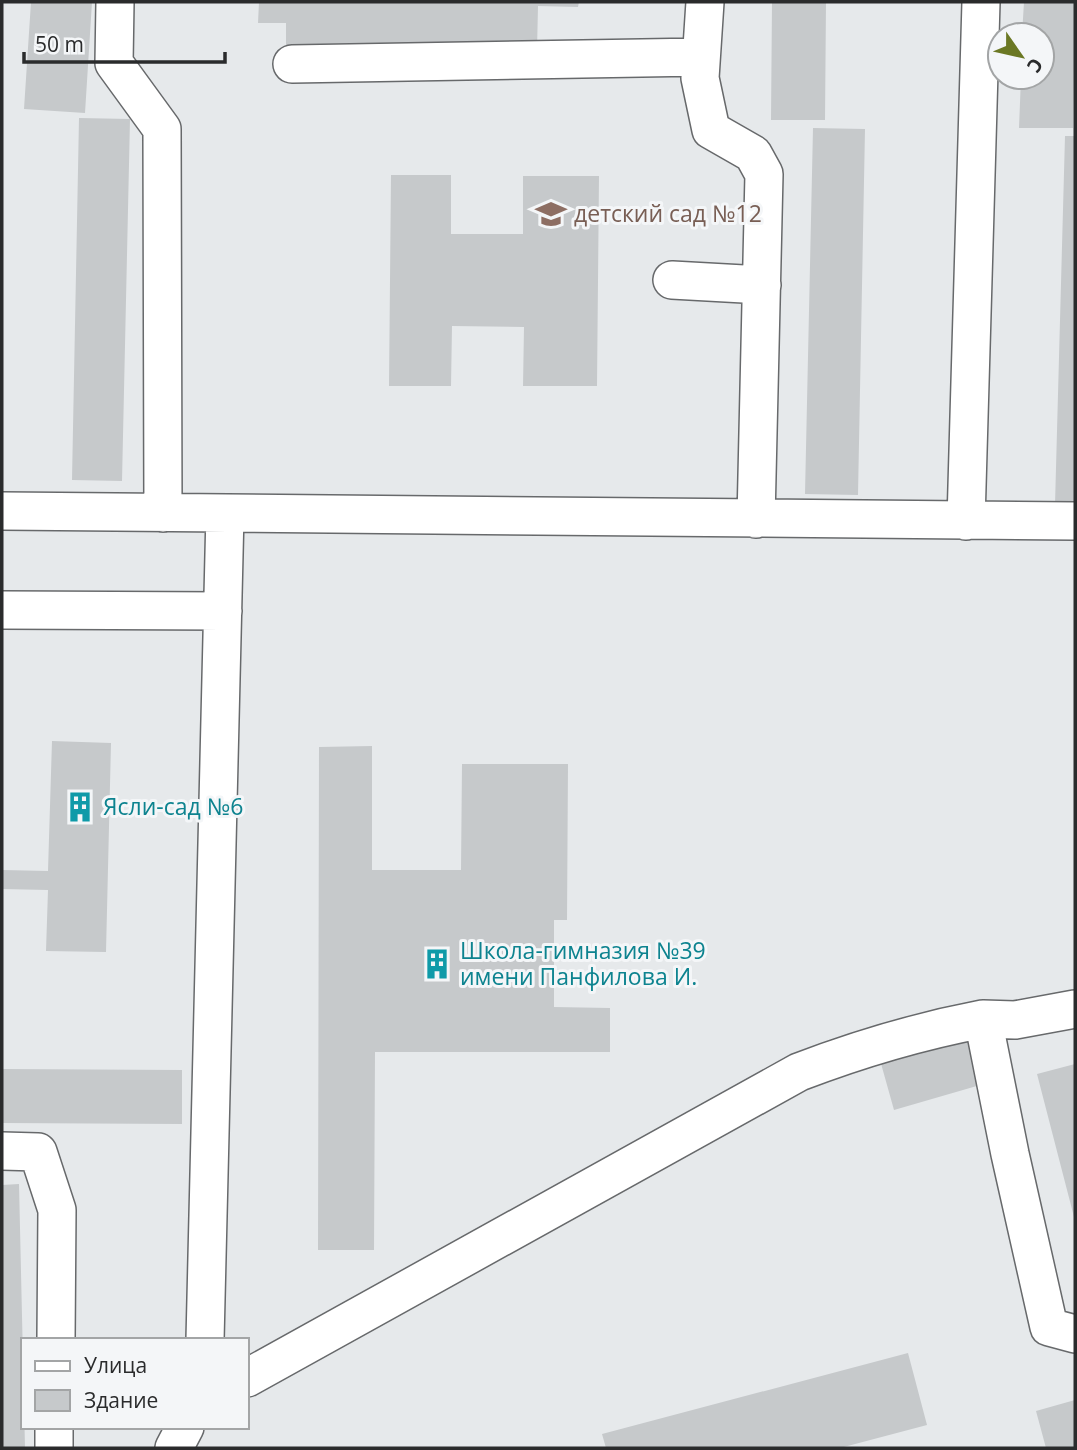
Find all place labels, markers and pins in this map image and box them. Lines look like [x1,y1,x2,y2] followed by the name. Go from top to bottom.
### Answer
[534,197,568,231] school or university icon: детский сад №12
[574,197,762,229] place label: детский сад №12
[63,790,97,824] building icon: Ясли-сад №6
[103,790,243,822] place label: Ясли-сад №6
[460,934,706,992] place label: Школа-гимназия №39 имени Панфилова И.
[420,947,454,981] building icon: Школа-гимназия №39 имени Панфилова И.

